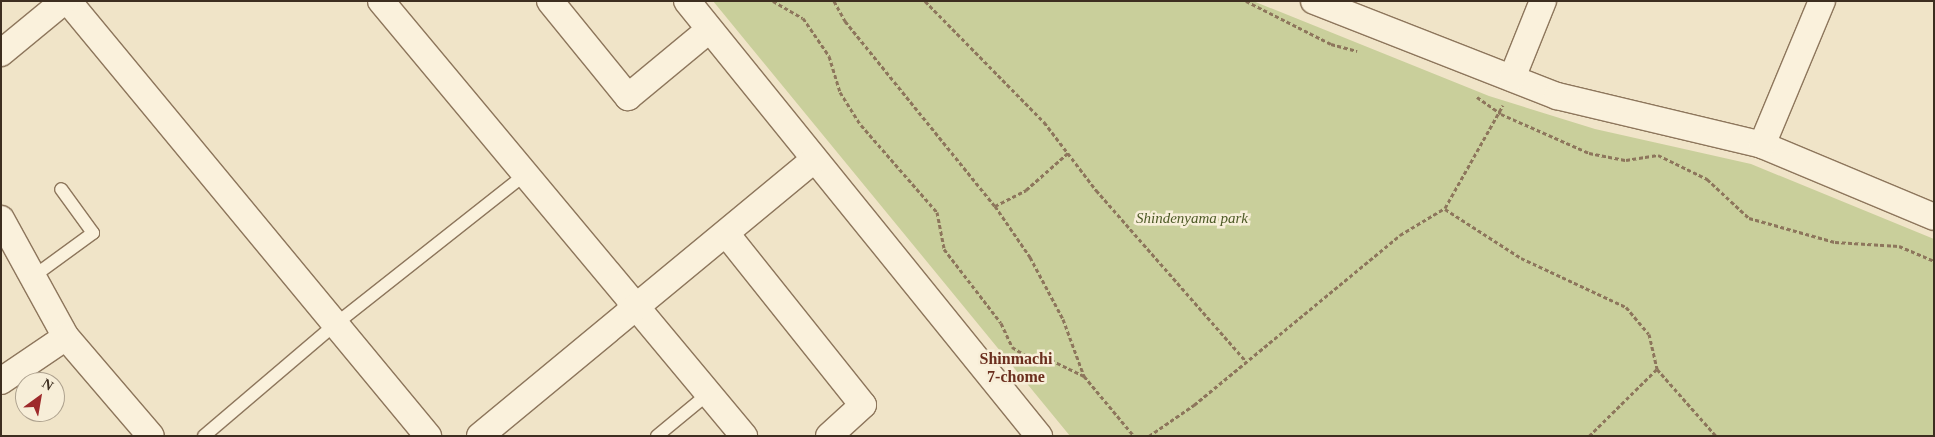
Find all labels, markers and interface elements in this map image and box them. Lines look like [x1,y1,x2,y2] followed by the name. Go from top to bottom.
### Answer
[1126,210,1258,228] park label: Shindenyama park
[974,349,1058,387] district label: Shinmachi 7-chome
[15,372,65,422] north arrow
[39,376,56,394] text: N

